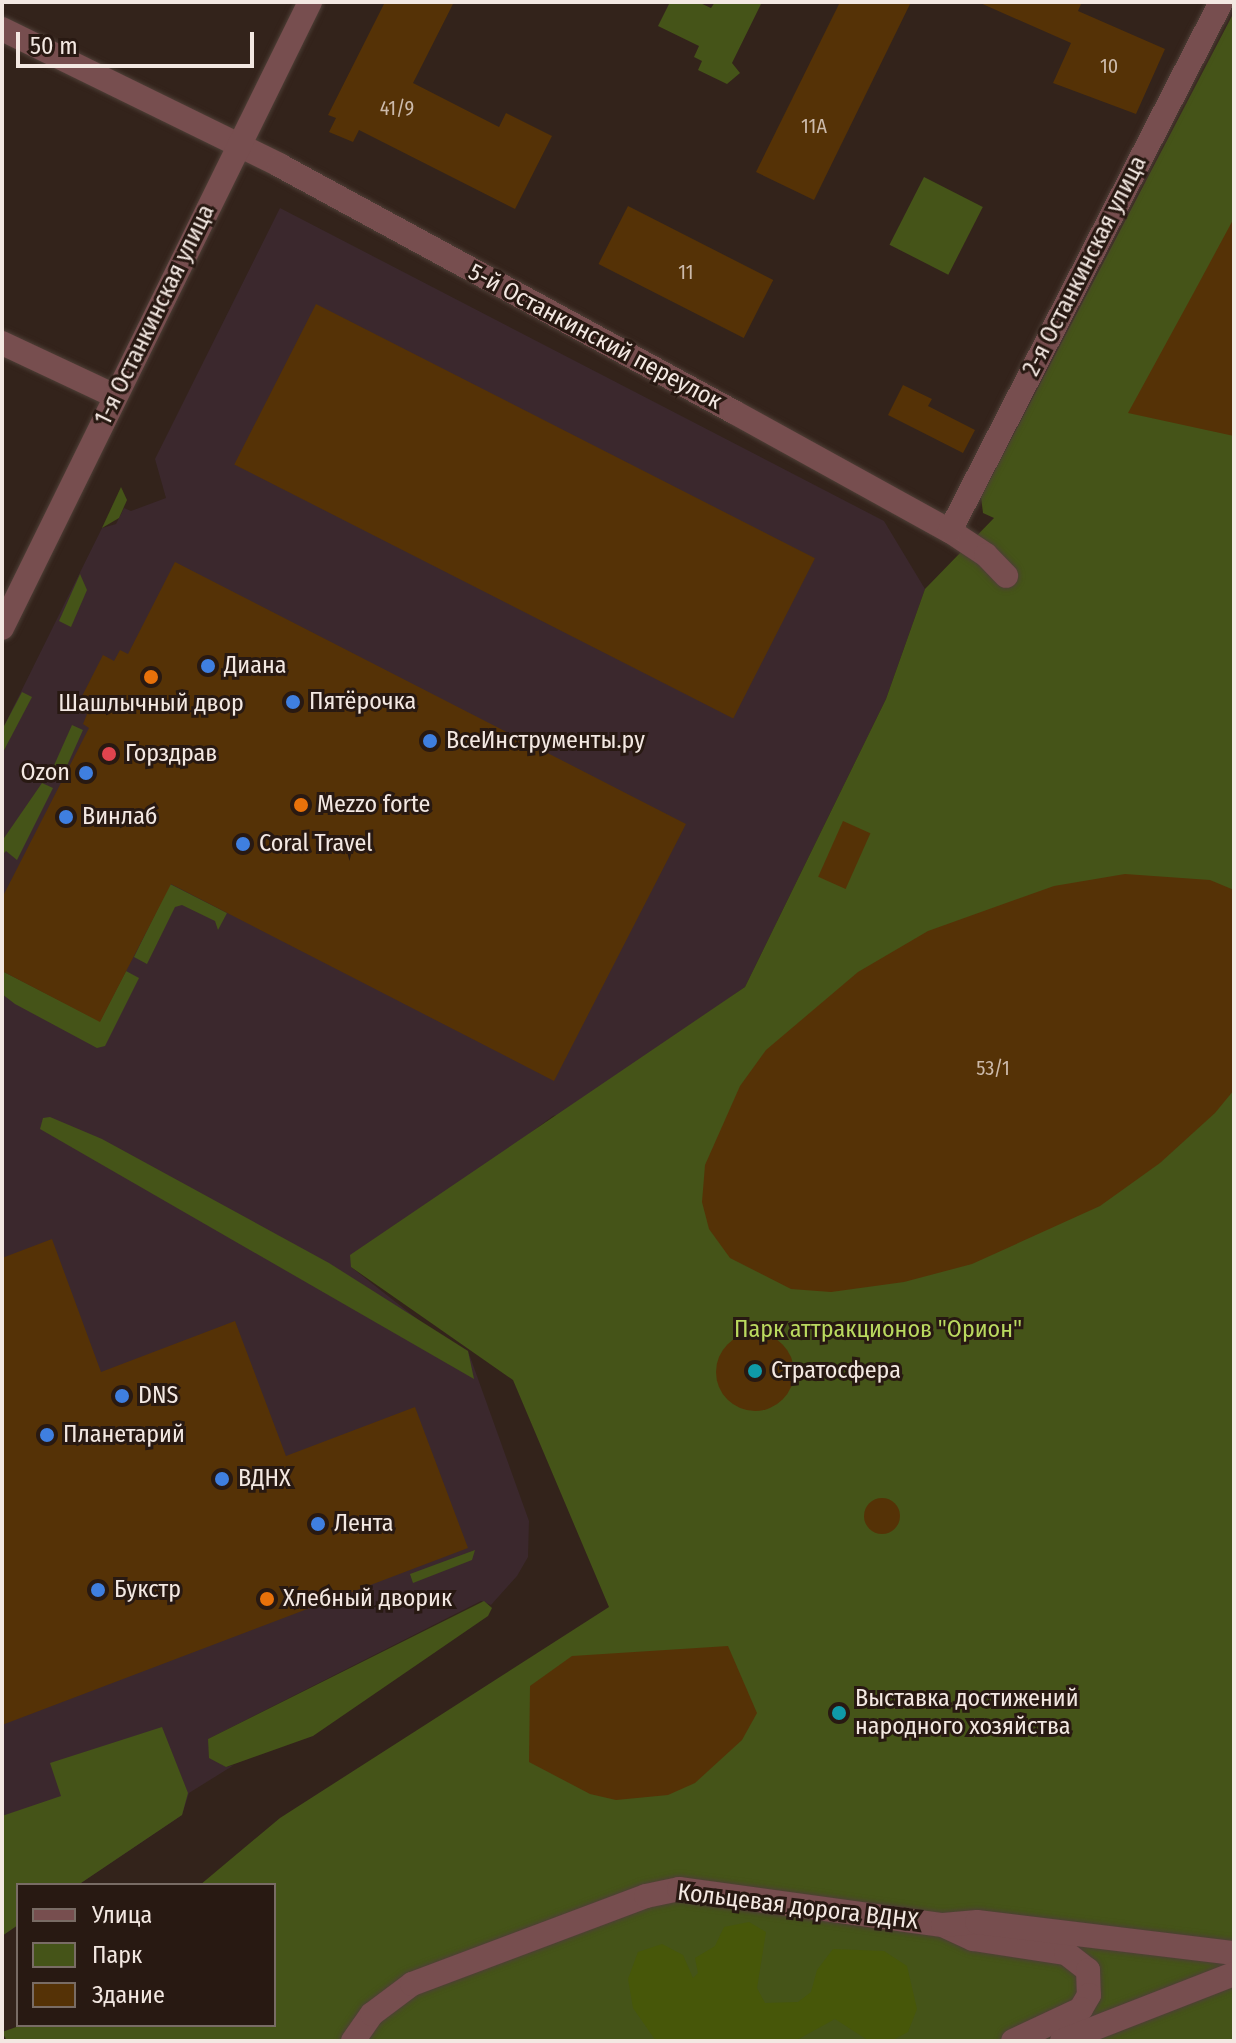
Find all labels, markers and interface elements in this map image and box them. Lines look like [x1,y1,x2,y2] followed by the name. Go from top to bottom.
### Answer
[20,16,258,66] scale bar
[30,32,78,60] text: 50 m
[1100,54,1118,78] house number: 10
[380,96,414,120] house number: 41/9
[801,114,827,138] house number: 11А
[1017,151,1153,381] street label: 2-я Останкинская улица
[89,200,221,430] street label: 1-я Останкинская улица
[463,258,727,416] street label: 5-й Останкинский переулок
[678,260,694,284] house number: 11
[224,652,287,680] place label: Диана
[199,657,217,675] marker: Диана
[142,668,160,686] marker: Шашлычный двор
[309,688,416,716] place label: Пятёрочка
[58,690,244,718] place label: Шашлычный двор
[284,693,302,711] marker: Пятёрочка
[446,727,645,755] place label: ВсеИнструменты.ру
[421,732,439,750] marker: ВсеИнструменты.ру
[125,740,217,768] place label: Горздрав
[100,745,118,763] marker: Горздрав
[21,759,70,787] place label: Ozon
[77,764,95,782] marker: Ozon
[317,791,430,819] place label: Mezzo forte
[292,796,310,814] marker: Mezzo forte
[82,803,157,831] place label: Винлаб
[57,808,75,826] marker: Винлаб
[259,830,373,858] place label: Coral Travel
[234,835,252,853] marker: Coral Travel
[976,1056,1010,1080] house number: 53/1
[734,1316,1022,1344] park label: Парк аттракционов "Орион"
[771,1357,901,1385] place label: Стратосфера
[746,1362,764,1380] marker: Стратосфера
[138,1382,178,1410] place label: DNS
[113,1387,131,1405] marker: DNS
[63,1421,185,1449] place label: Планетарий
[38,1426,56,1444] marker: Планетарий
[238,1465,291,1493] place label: ВДНХ
[213,1470,231,1488] marker: ВДНХ
[334,1510,393,1538] place label: Лента
[309,1515,327,1533] marker: Лента
[114,1576,181,1604] place label: Букстр
[89,1581,107,1599] marker: Букстр
[283,1585,452,1613] place label: Хлебный дворик
[258,1590,276,1608] marker: Хлебный дворик
[855,1685,1079,1741] place label: Выставка достижений народного хозяйства
[830,1704,848,1722] marker: Выставка достижений народного хозяйства
[676,1878,920,1936] street label: Кольцевая дорога ВДНХ
[16,1883,276,2027] legend
[92,1901,152,1929] text: Улица
[92,1941,142,1969] text: Парк
[92,1981,165,2009] text: Здание

